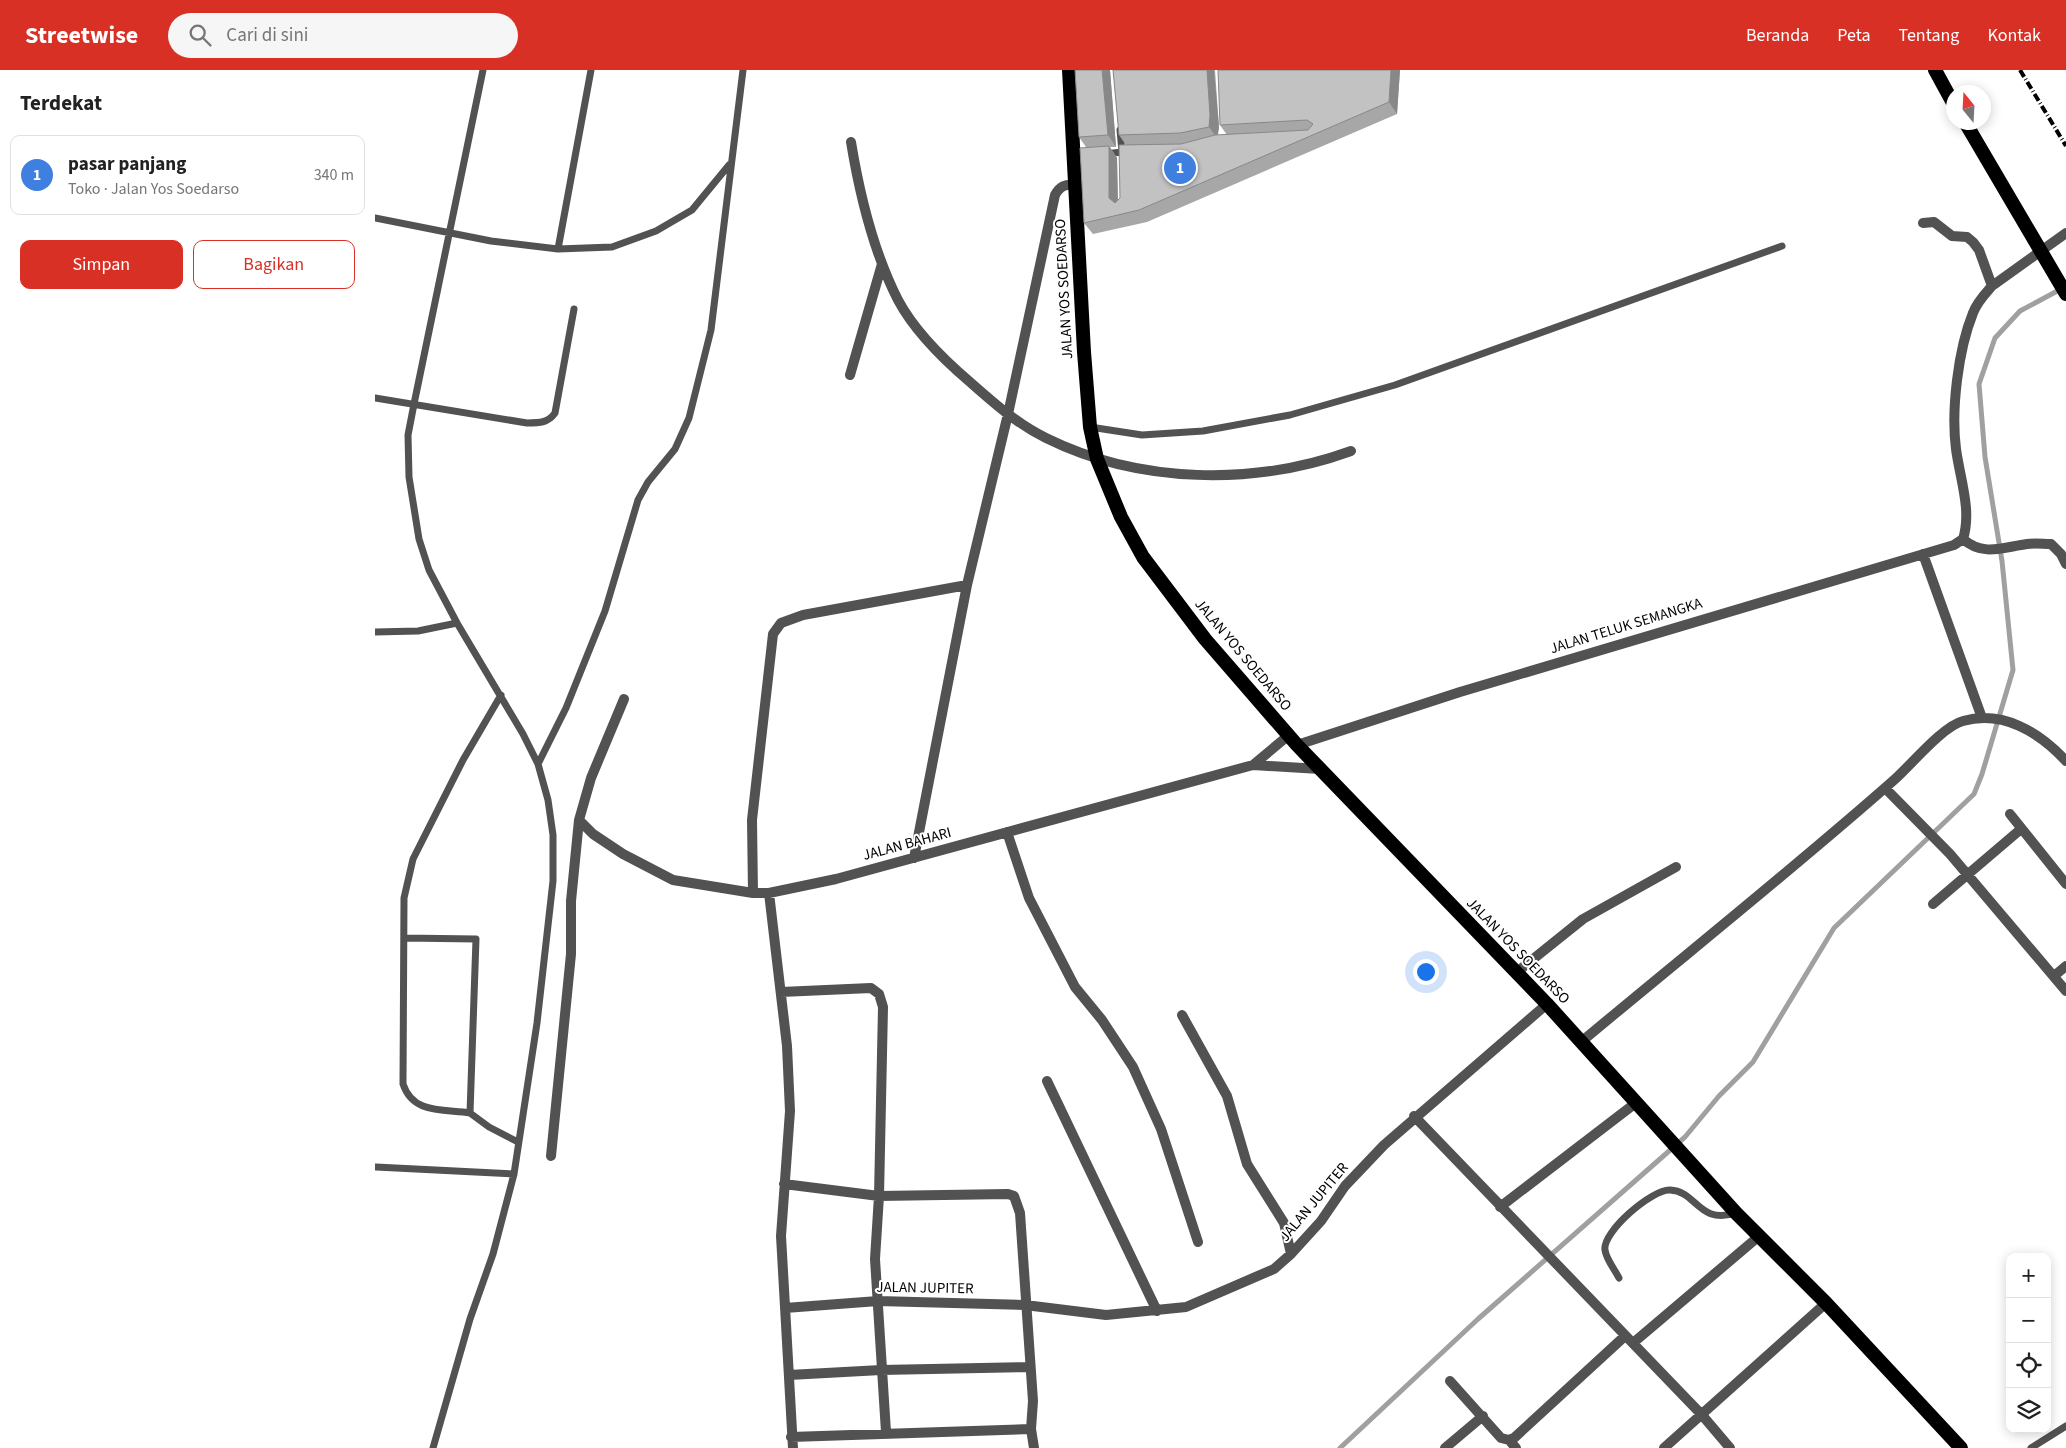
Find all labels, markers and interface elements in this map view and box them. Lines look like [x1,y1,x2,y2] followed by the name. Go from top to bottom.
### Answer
[168,13,518,58] search box
[25,18,138,53] text: Streetwise
[186,21,214,49] icon: search
[226,22,309,49] text: Cari di sini
[1746,23,1809,48] text: Beranda
[1837,23,1870,48] text: Peta
[1898,23,1959,48] text: Tentang
[1987,23,2041,48] text: Kontak
[1946,85,1991,130] north arrow
[20,88,102,118] text: Terdekat
[1164,149,1196,187] pin: 1
[68,151,186,178] text: pasar panjang
[33,164,41,186] text: 1
[314,164,354,186] text: 340 m
[68,178,239,200] text: Toko · Jalan Yos Soedarso
[1050,218,1078,360] street label: JALAN YOS SOEDARSO
[20,240,183,289] button: Simpan
[193,240,355,289] button: Bagikan
[1547,593,1706,659] street label: JALAN TELUK SEMANGKA
[1190,594,1296,716] street label: JALAN YOS SOEDARSO
[860,822,954,866] street label: JALAN BAHARI
[1462,893,1574,1009] street label: JALAN YOS SOEDARSO
[1413,959,1439,985] your location
[1275,1158,1354,1246] street label: JALAN JUPITER
[2006,1253,2051,1433] map controls
[2006,1253,2051,1298] button: +
[876,1277,974,1299] street label: JALAN JUPITER
[2006,1298,2051,1343] button: −
[2006,1343,2051,1388] button: locate
[2006,1388,2051,1433] button: layers

